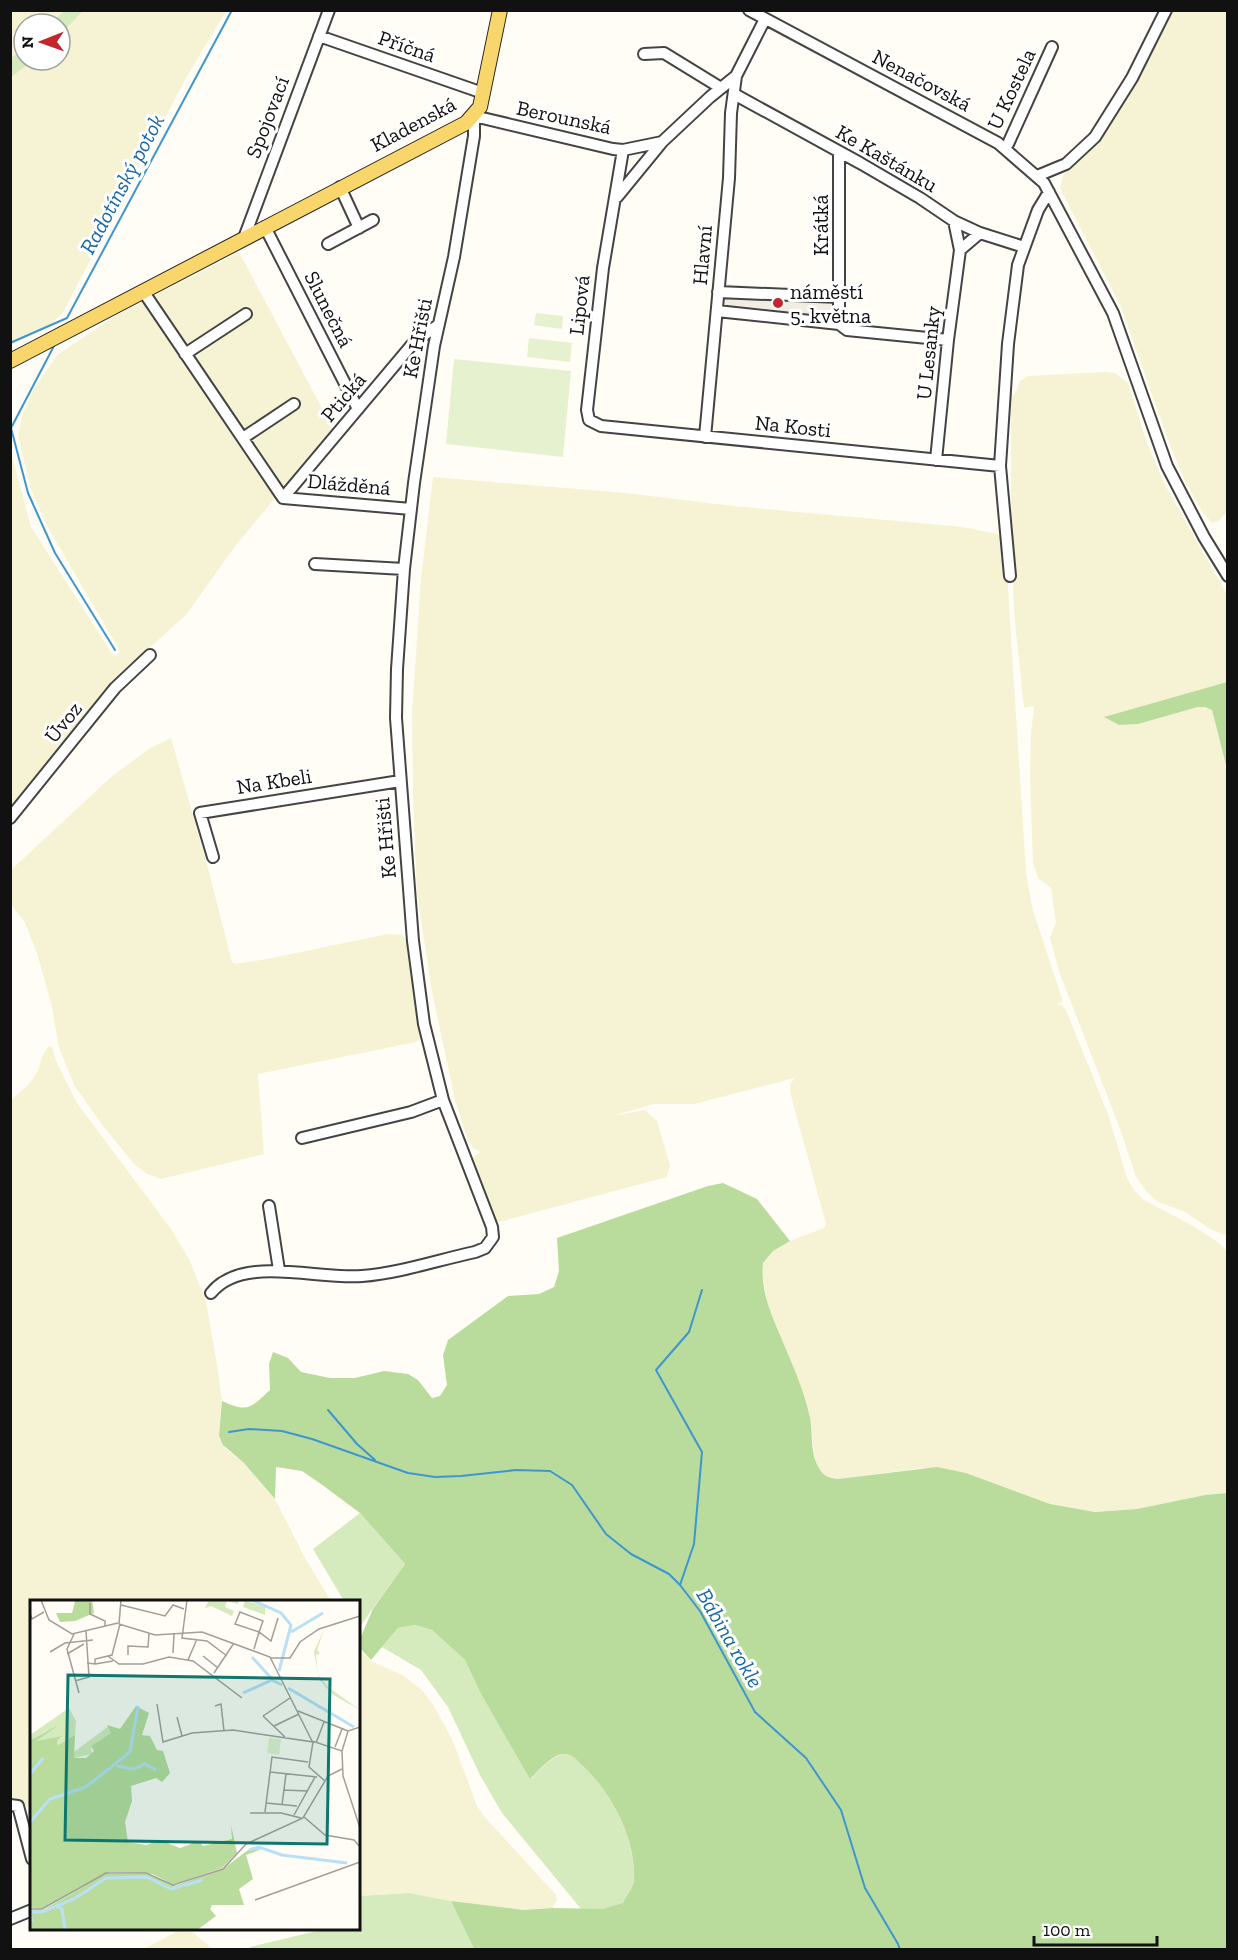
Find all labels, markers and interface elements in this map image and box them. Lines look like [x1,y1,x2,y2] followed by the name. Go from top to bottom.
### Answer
[12,12,72,72] north arrow
[375,25,439,67] street label: Příčná
[18,36,37,49] text: N
[868,44,976,116] street label: Nenačovská
[981,45,1041,133] street label: U Kostela
[240,72,295,162] street label: Spojovací
[366,91,460,157] street label: Kladenská
[514,95,614,139] street label: Berounská
[74,109,170,259] water label: Radotínský potok
[832,119,942,197] street label: Ke Kaštánku
[808,194,833,256] street label: Krátká
[687,224,717,286] street label: Hlavní
[299,267,359,351] street label: Slunečná
[563,274,595,336] street label: Lipová
[790,279,871,328] place label: náměstí 5. května
[397,296,437,380] street label: Ke Hřišti
[771,296,785,310] marker: náměstí 5. května
[911,305,945,401] street label: U Lesanky
[315,367,371,427] street label: Ptická
[754,410,833,442] street label: Na Kosti
[306,468,392,500] street label: Dlážděná
[39,696,87,748] street label: Úvoz
[235,763,314,799] street label: Na Kbeli
[369,796,401,879] street label: Ke Hřišti
[691,1583,769,1693] water label: Bábina rokle
[30,1600,360,1930] inset map
[1034,1909,1157,1947] scale bar
[1043,1919,1091,1941] text: 100 m

